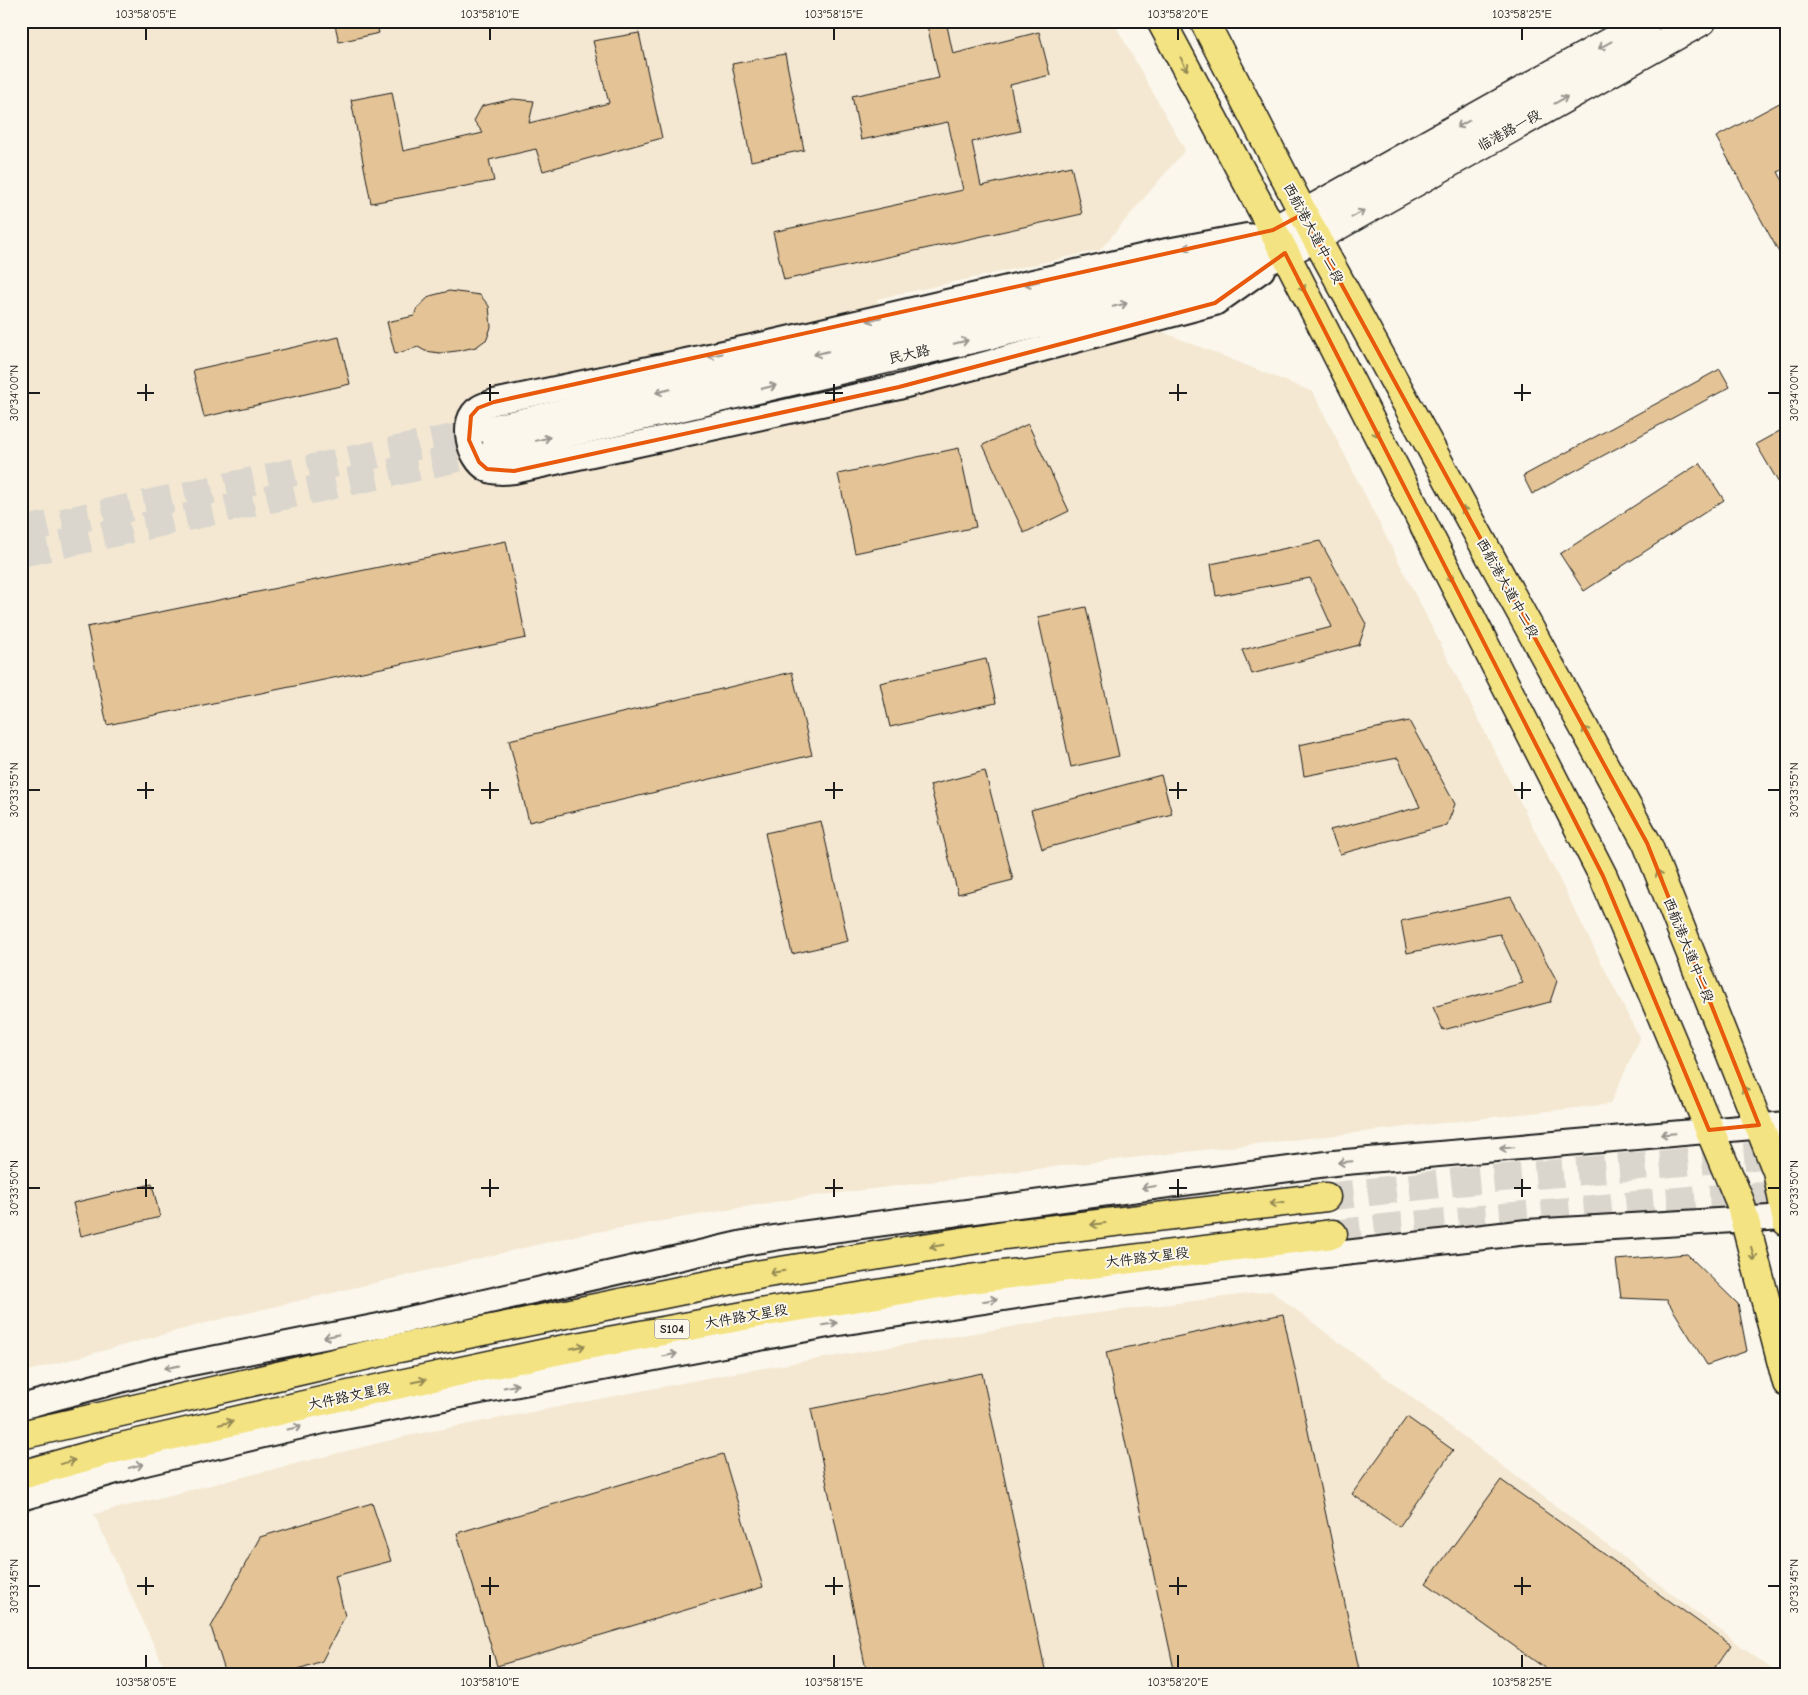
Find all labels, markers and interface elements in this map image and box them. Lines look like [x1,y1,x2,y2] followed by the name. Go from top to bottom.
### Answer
[116,7,176,21] text: 103°58'05"E
[461,7,519,21] text: 103°58'10"E
[805,7,863,21] text: 103°58'15"E
[1148,7,1208,21] text: 103°58'20"E
[1492,7,1552,21] text: 103°58'25"E
[1598,41,1613,50] one-way arrow
[1179,57,1189,72] one-way arrow
[1553,95,1568,105] one-way arrow
[1475,106,1544,155] street label: 临港路一段
[1457,120,1471,130] one-way arrow
[1280,180,1347,287] street label: 西航港大道中二段
[1351,209,1365,219] one-way arrow
[1183,242,1199,252] one-way arrow
[1297,277,1306,292] one-way arrow
[1025,278,1041,288] one-way arrow
[1111,300,1127,309] one-way arrow
[866,315,882,324] one-way arrow
[953,337,969,346] one-way arrow
[887,341,931,367] street label: 民大路
[814,349,830,358] one-way arrow
[708,350,724,360] one-way arrow
[7,365,21,421] text: 30°34'00"N
[1787,365,1801,421] text: 30°34'00"N
[761,382,777,391] one-way arrow
[656,386,672,396] one-way arrow
[1371,422,1380,437] one-way arrow
[534,434,550,443] one-way arrow
[1461,507,1471,521] one-way arrow
[1473,535,1542,641] street label: 西航港大道中二段
[1444,567,1454,582] one-way arrow
[1581,726,1591,740] one-way arrow
[7,762,21,818] text: 30°33'55"N
[1787,762,1801,818] text: 30°33'55"N
[1655,870,1665,885] one-way arrow
[1660,895,1717,1005] street label: 西航港大道中二段
[1741,1086,1750,1101] one-way arrow
[1661,1129,1677,1138] one-way arrow
[1499,1143,1515,1152] one-way arrow
[1337,1157,1353,1166] one-way arrow
[7,1160,21,1216] text: 30°33'50"N
[1787,1160,1801,1216] text: 30°33'50"N
[1141,1183,1157,1193] one-way arrow
[1269,1198,1285,1208] one-way arrow
[1091,1219,1107,1229] one-way arrow
[930,1241,946,1251] one-way arrow
[1104,1244,1190,1271] street label: 大件路文星段
[1749,1245,1759,1261] one-way arrow
[769,1267,785,1277] one-way arrow
[982,1294,998,1304] one-way arrow
[703,1301,789,1332] street label: 大件路文星段
[821,1319,837,1329] one-way arrow
[654,1320,690,1338] road number: S104
[324,1331,340,1341] one-way arrow
[569,1341,585,1351] one-way arrow
[662,1350,678,1359] one-way arrow
[164,1363,180,1373] one-way arrow
[410,1376,426,1385] one-way arrow
[306,1379,392,1414] street label: 大件路文星段
[502,1381,518,1390] one-way arrow
[217,1418,233,1427] one-way arrow
[285,1423,301,1432] one-way arrow
[60,1456,76,1466] one-way arrow
[127,1460,143,1470] one-way arrow
[7,1559,21,1613] text: 30°33'45"N
[1787,1559,1801,1613] text: 30°33'45"N
[116,1675,176,1689] text: 103°58'05"E
[461,1675,519,1689] text: 103°58'10"E
[805,1675,863,1689] text: 103°58'15"E
[1148,1675,1208,1689] text: 103°58'20"E
[1492,1675,1552,1689] text: 103°58'25"E

